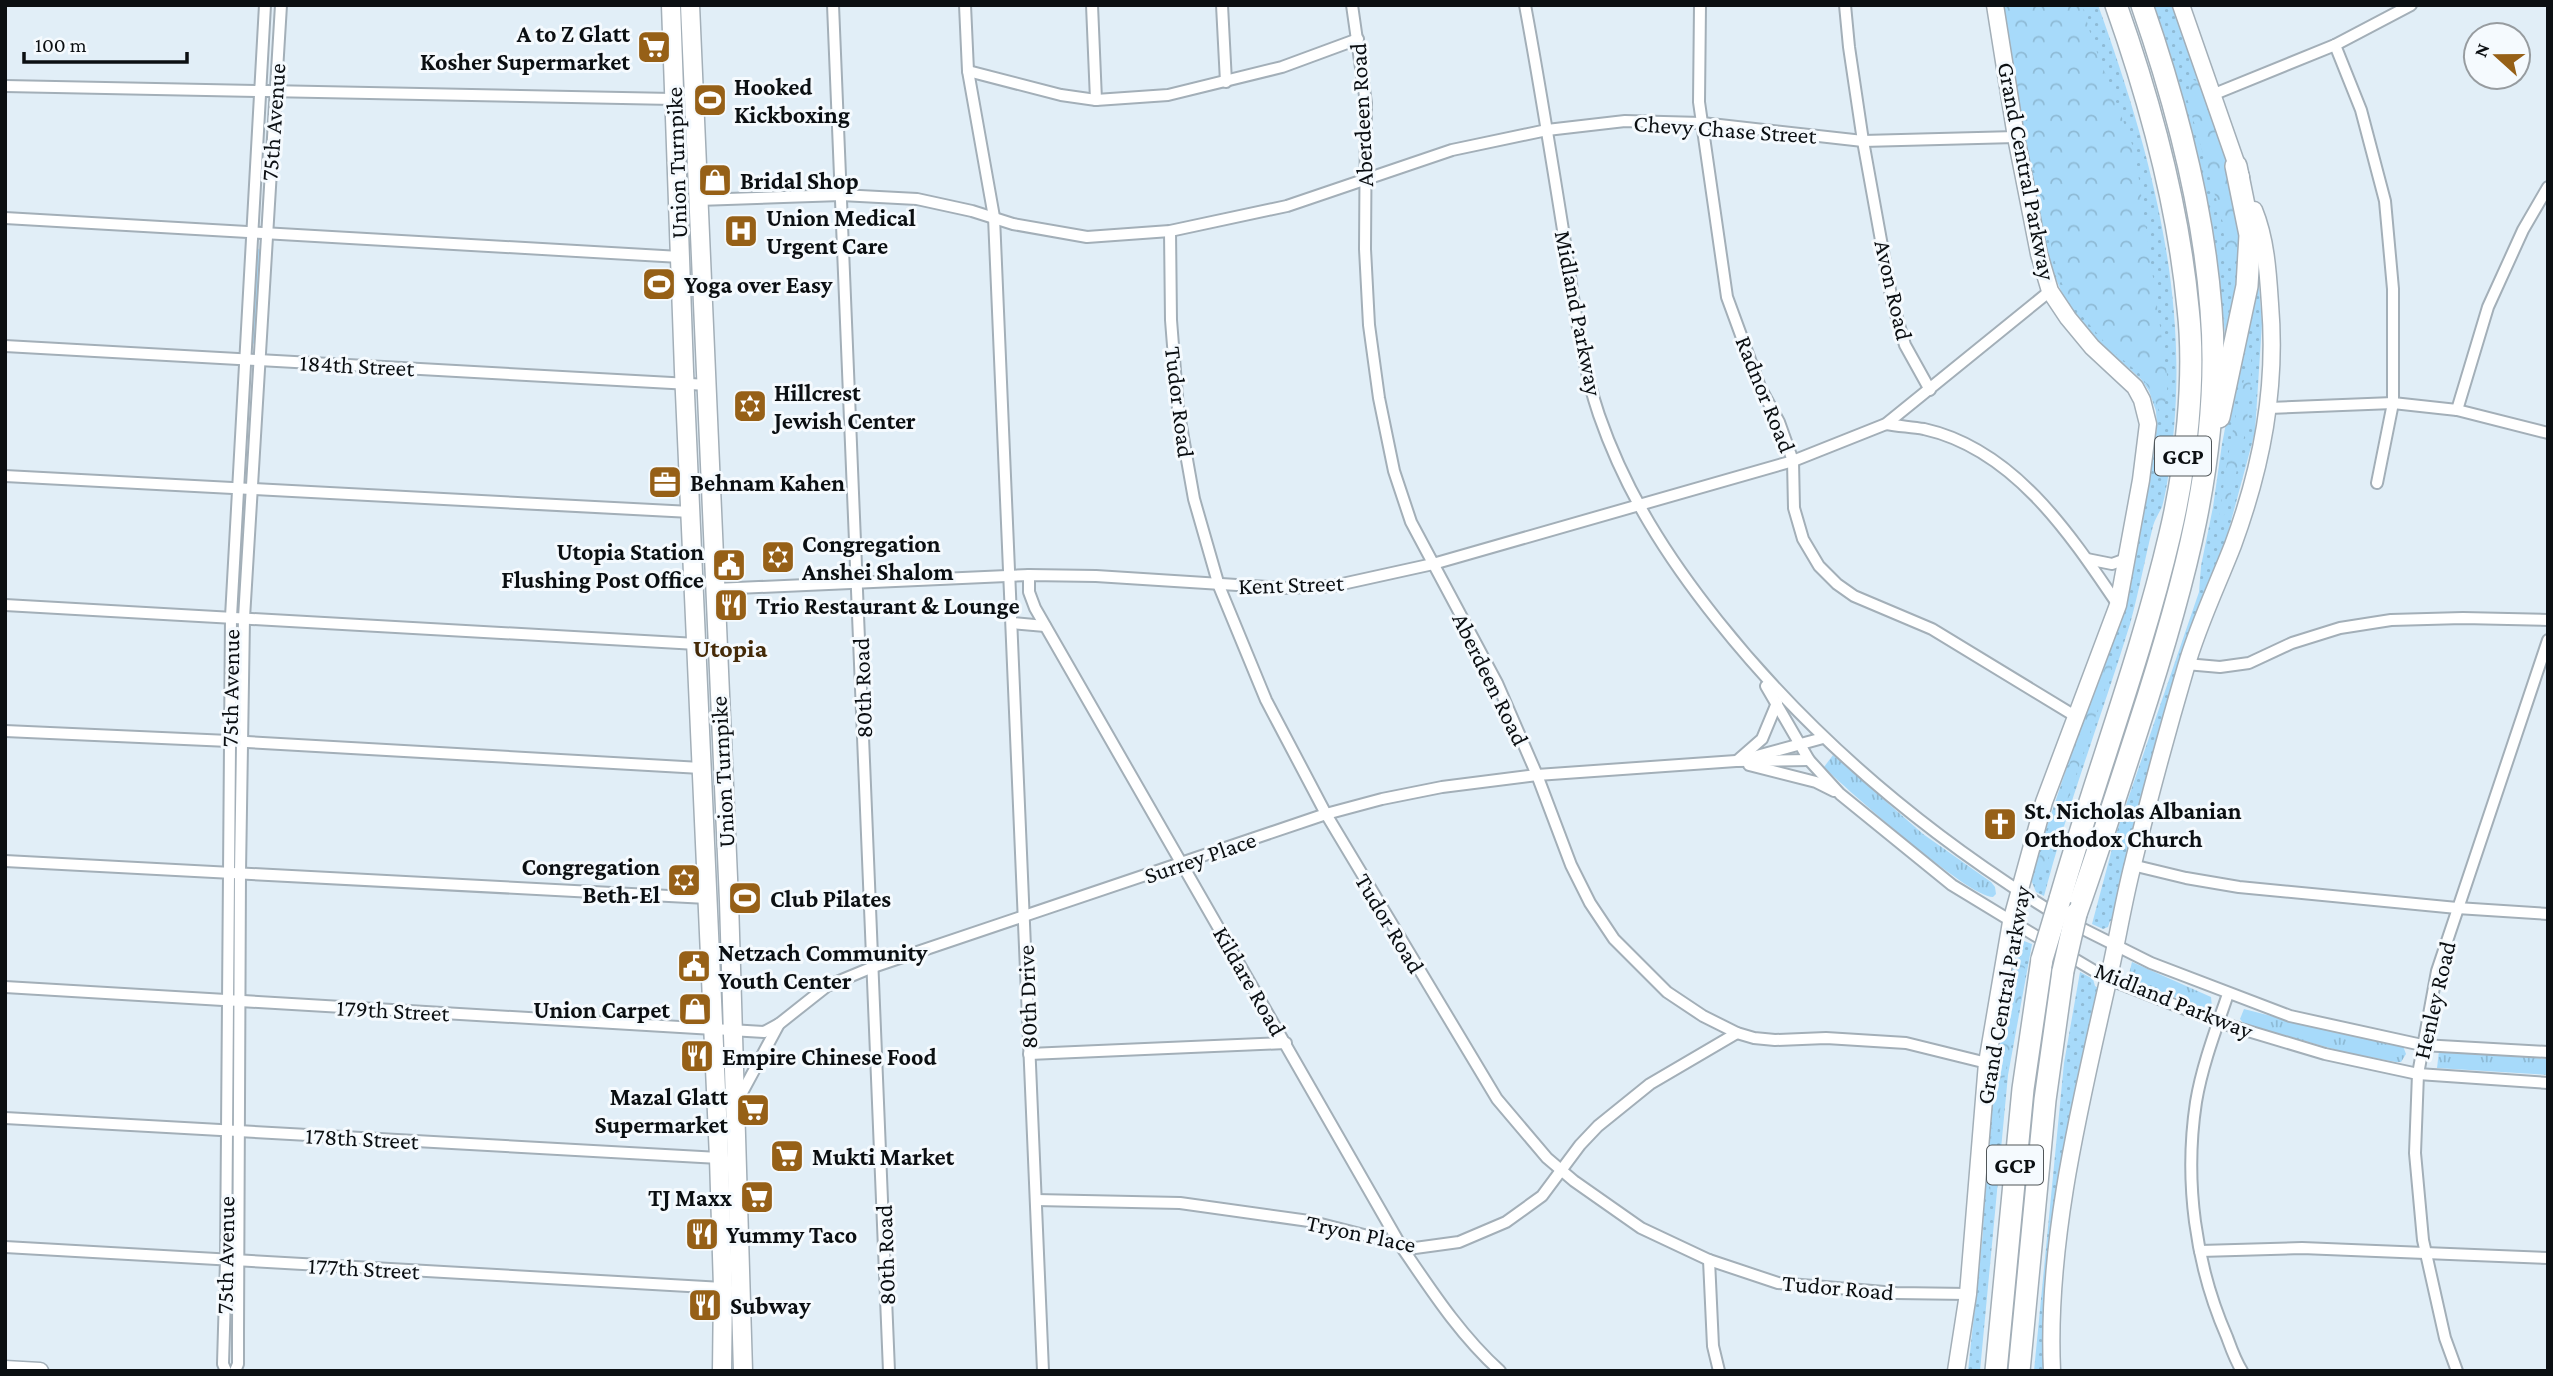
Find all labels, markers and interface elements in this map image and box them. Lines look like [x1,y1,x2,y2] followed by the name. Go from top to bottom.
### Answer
[420,20,630,75] place label: A to Z Glatt Kosher Supermarket
[24,21,187,65] scale bar
[2462,21,2532,91] north arrow
[635,28,673,66] supermarket icon: A to Z Glatt Kosher Supermarket
[35,33,87,57] text: 100 m
[2469,40,2494,60] text: N
[1344,42,1378,188] street label: Aberdeen Road
[1993,60,2062,283] street label: Grand Central Parkway
[255,62,291,182] street label: 75th Avenue
[734,73,850,128] place label: Hooked Kickboxing
[691,81,729,119] sports icon: Hooked Kickboxing
[660,87,692,239] street label: Union Turnpike
[1633,109,1818,149] street label: Chevy Chase Street
[696,161,734,199] shop icon: Bridal Shop
[740,167,859,194] place label: Bridal Shop
[766,204,916,259] place label: Union Medical Urgent Care
[722,212,760,250] hospital icon: Union Medical Urgent Care
[1550,228,1608,399] street label: Midland Parkway
[1869,237,1919,343] street label: Avon Road
[640,265,678,303] sports icon: Yoga over Easy
[684,271,833,298] place label: Yoga over Easy
[1730,332,1802,457] street label: Radnor Road
[1160,345,1200,460] street label: Tudor Road
[299,349,416,382] street label: 184th Street
[771,379,916,434] place label: Hillcrest Jewish Center
[731,387,769,425] synagogue icon: Hillcrest Jewish Center
[2155,436,2211,476] road number: GCP
[646,463,684,501] office icon: Behnam Kahen
[690,469,845,496] place label: Behnam Kahen
[801,530,954,585] place label: Congregation Anshei Shalom
[501,538,704,593] place label: Utopia Station Flushing Post Office
[759,538,797,576] synagogue icon: Congregation Anshei Shalom
[710,546,748,584] public building icon: Utopia Station Flushing Post Office
[1238,569,1345,599] street label: Kent Street
[712,586,750,624] restaurant icon: Trio Restaurant & Lounge
[756,592,1020,619] place label: Trio Restaurant & Lounge
[1447,608,1535,750] street label: Aberdeen Road
[215,629,245,747] street label: 75th Avenue
[693,634,768,663] district label: Utopia
[847,637,877,739] street label: 80th Road
[705,695,739,849] street label: Union Turnpike
[2024,797,2242,852] place label: St. Nicholas Albanian Orthodox Church
[1981,805,2019,843] church icon: St. Nicholas Albanian Orthodox Church
[1141,825,1259,889] street label: Surrey Place
[521,853,660,908] place label: Congregation Beth-El
[665,861,703,899] synagogue icon: Congregation Beth-El
[1350,868,1431,978] street label: Tudor Road
[726,879,764,917] sports icon: Club Pilates
[1970,883,2036,1106] street label: Grand Central Parkway
[770,885,891,912] place label: Club Pilates
[1208,921,1292,1041] street label: Kildare Road
[2407,938,2461,1062] street label: Henley Road
[718,939,928,994] place label: Netzach Community Youth Center
[1012,945,1042,1049] street label: 80th Drive
[675,947,713,985] public building icon: Netzach Community Youth Center
[2091,956,2258,1044] street label: Midland Parkway
[676,990,714,1028] shop icon: Union Carpet
[336,994,451,1026] street label: 179th Street
[533,996,670,1023] place label: Union Carpet
[678,1037,716,1075] restaurant icon: Empire Chinese Food
[722,1043,937,1070] place label: Empire Chinese Food
[594,1083,728,1138] place label: Mazal Glatt Supermarket
[734,1091,772,1129] supermarket icon: Mazal Glatt Supermarket
[305,1122,420,1155] street label: 178th Street
[768,1137,806,1175] supermarket icon: Mukti Market
[812,1143,955,1170] place label: Mukti Market
[1987,1146,2043,1184] road number: GCP
[738,1178,776,1216] supermarket icon: TJ Maxx
[648,1184,733,1211] place label: TJ Maxx
[210,1196,240,1314] street label: 75th Avenue
[870,1204,900,1306] street label: 80th Road
[1304,1208,1418,1258] street label: Tryon Place
[683,1215,721,1253] restaurant icon: Yummy Taco
[726,1221,857,1248] place label: Yummy Taco
[308,1252,421,1284] street label: 177th Street
[1781,1269,1895,1305] street label: Tudor Road
[686,1286,724,1324] restaurant icon: Subway
[730,1292,811,1319] place label: Subway

